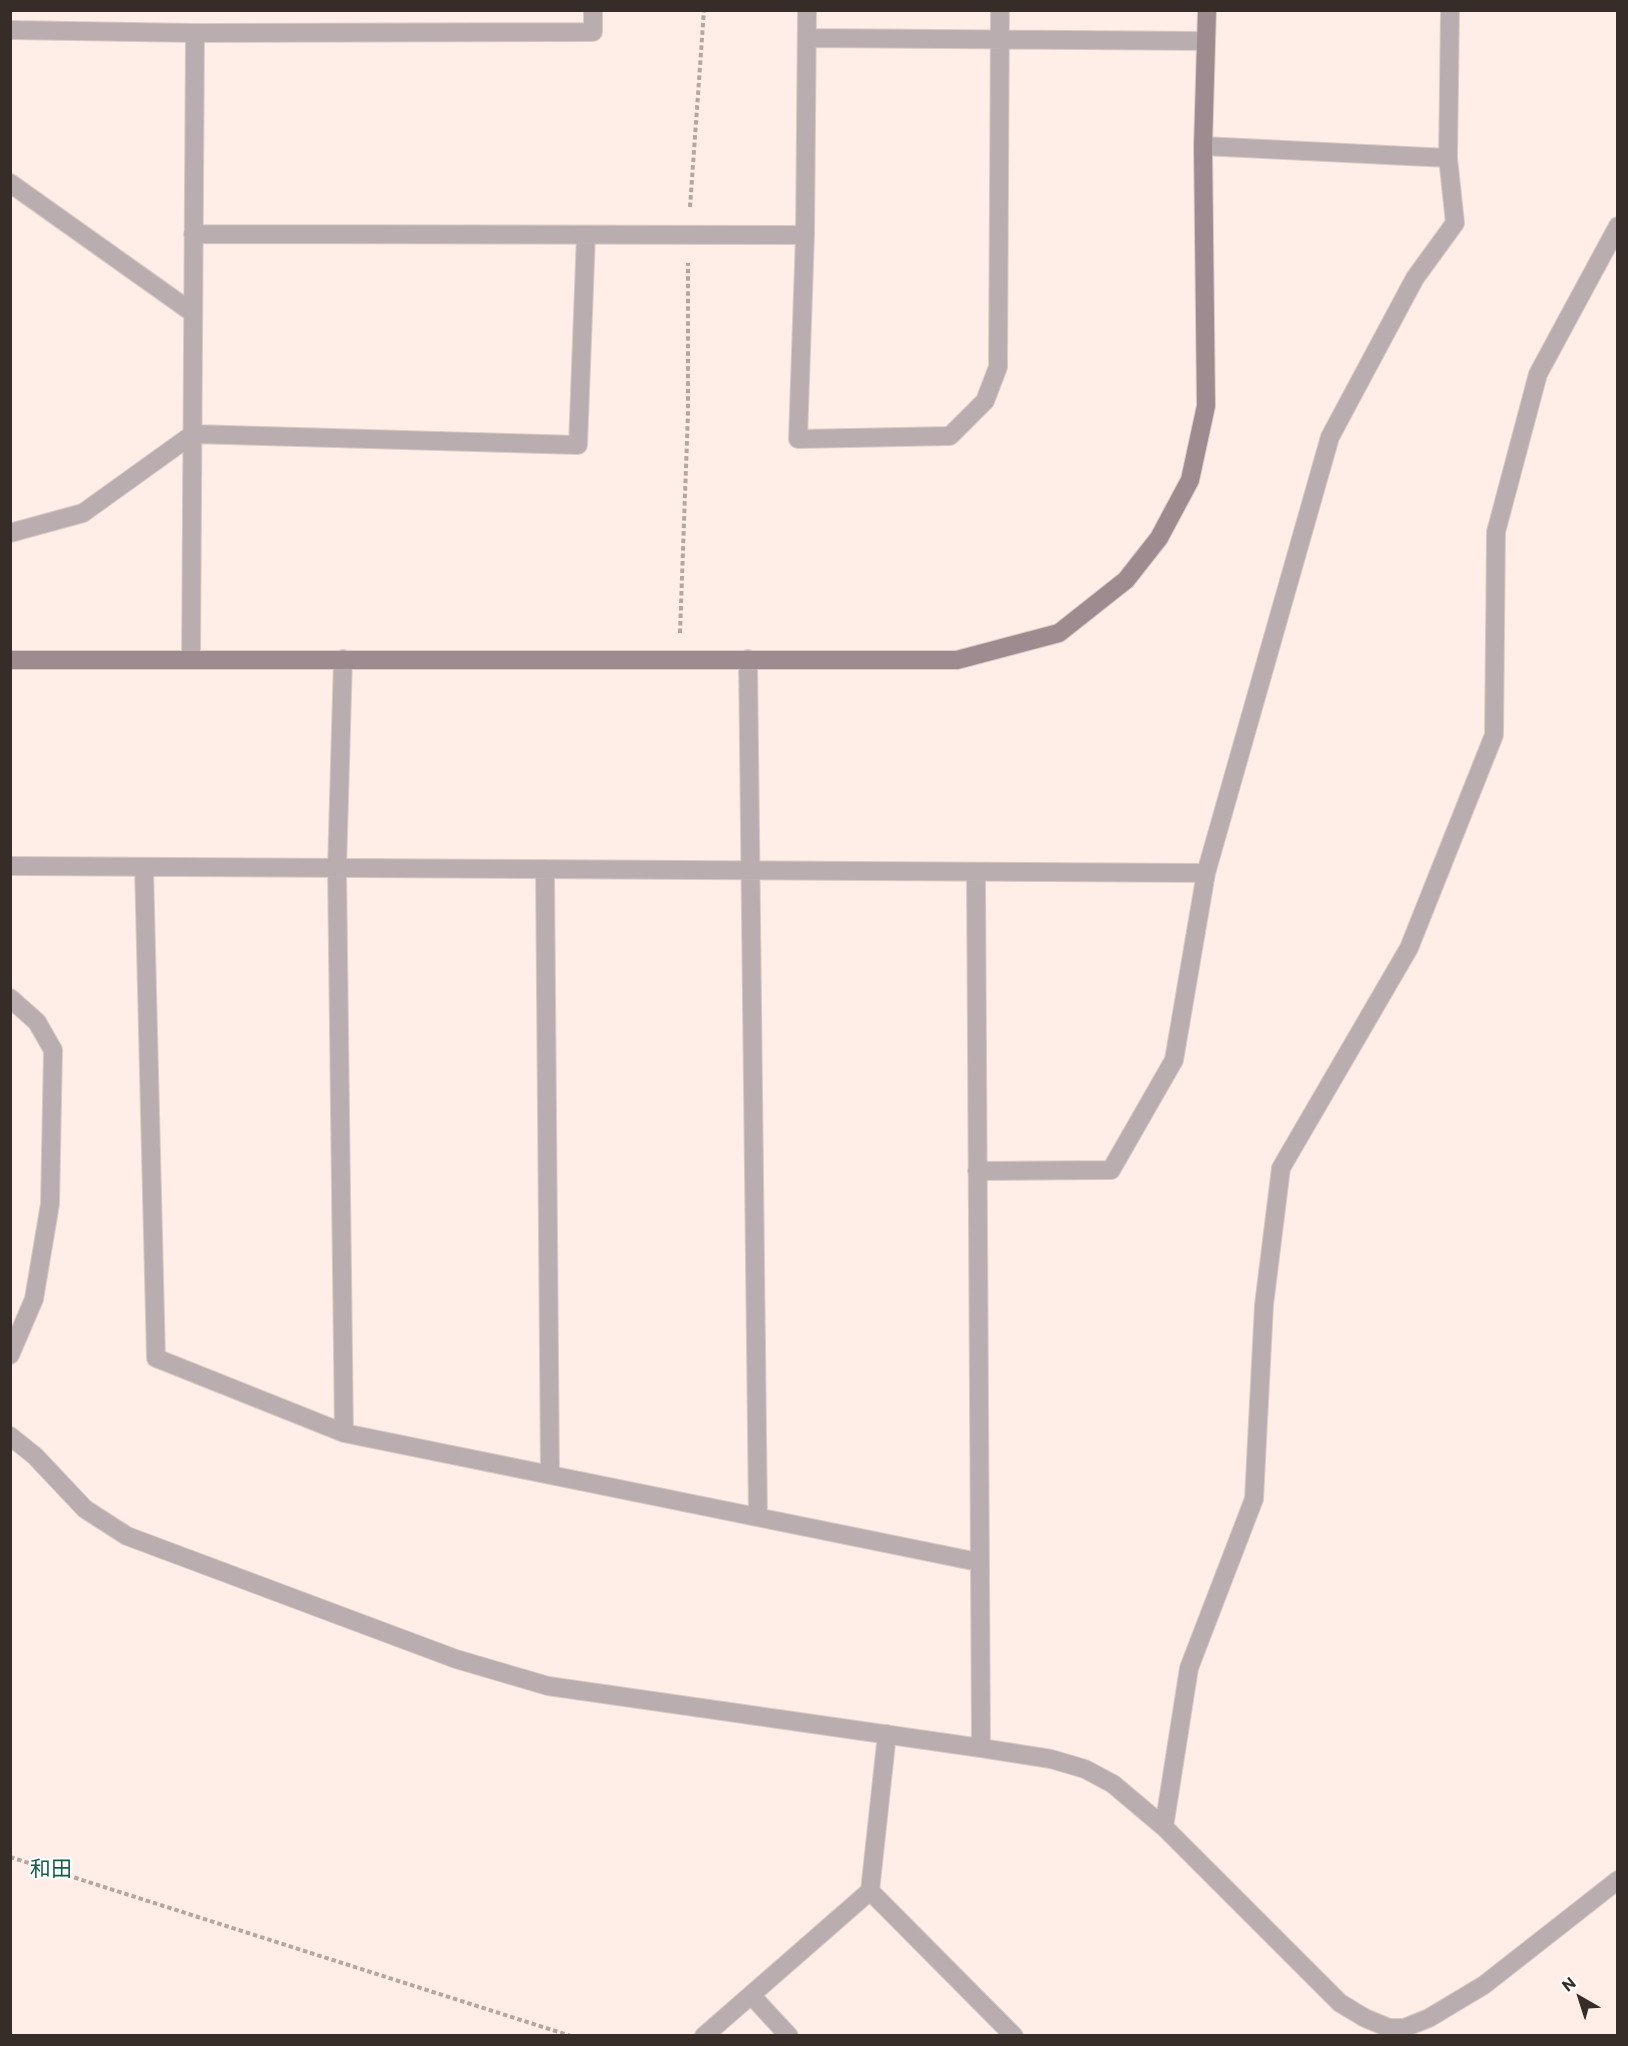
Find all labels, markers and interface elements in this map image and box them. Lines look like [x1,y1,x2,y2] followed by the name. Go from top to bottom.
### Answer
[30,1856,72,1882] district label: 和田
[1550,1968,1610,2028] north arrow
[1558,1972,1579,1995] text: N

